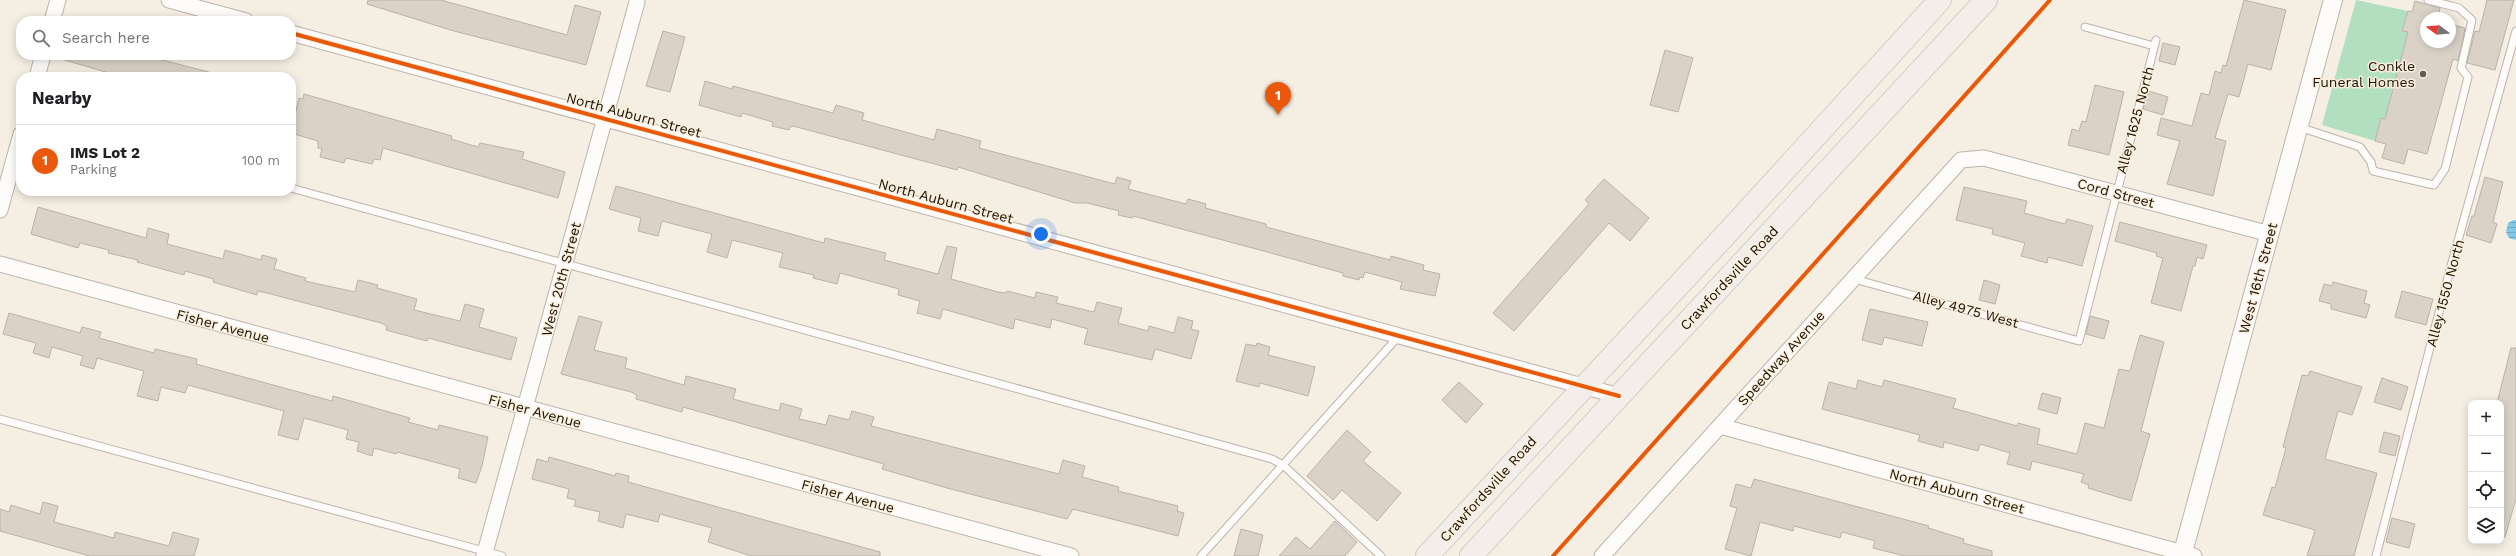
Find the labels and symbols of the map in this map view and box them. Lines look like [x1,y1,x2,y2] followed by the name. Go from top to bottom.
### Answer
[2420,12,2456,48] north arrow
[2312,58,2415,90] place label: Conkle Funeral Homes
[2113,65,2157,175] street label: Alley 1625 North
[2418,69,2428,79] marker: Conkle Funeral Homes
[1265,82,1291,115] pin: 1
[565,89,703,141] street label: North Auburn Street
[877,175,1015,227] street label: North Auburn Street
[2076,175,2156,211] street label: Cord Street
[538,220,584,338] street label: West 20th Street
[2235,221,2281,335] street label: West 16th Street
[1677,223,1781,333] street label: Crawfordsville Road
[1031,224,1051,244] your location
[2423,238,2467,348] street label: Alley 1550 North
[1911,287,2021,331] street label: Alley 4975 West
[175,306,271,346] street label: Fisher Avenue
[1734,307,1828,409] street label: Speedway Avenue
[487,391,583,431] street label: Fisher Avenue
[1436,433,1540,545] street label: Crawfordsville Road
[1888,465,2026,517] street label: North Auburn Street
[800,476,896,516] street label: Fisher Avenue

